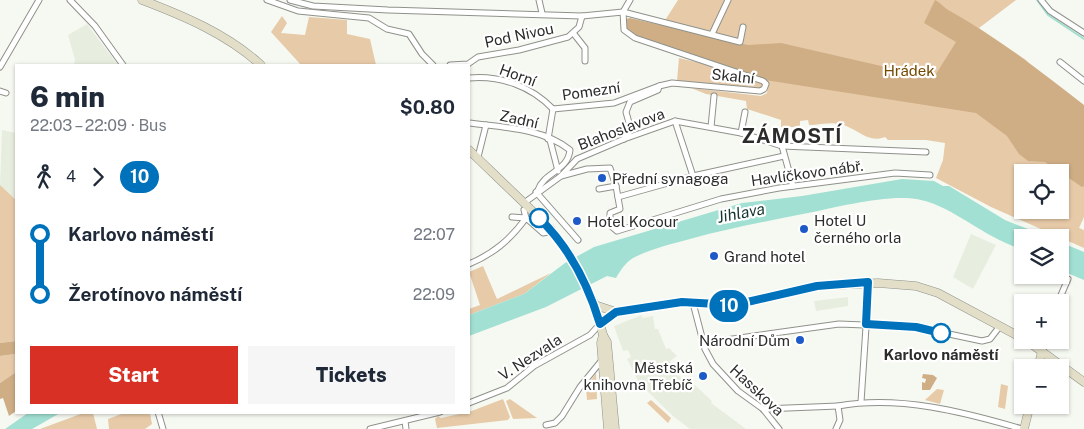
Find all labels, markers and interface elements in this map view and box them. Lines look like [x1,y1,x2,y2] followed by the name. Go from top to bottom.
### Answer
[483,19,555,51] street label: Pod Nivou
[497,61,539,90] street label: Horní
[883,62,935,79] park label: Hrádek
[711,65,756,87] street label: Skalní
[561,78,622,104] street label: Pomezní
[30,80,105,113] text: 6 min
[400,96,455,118] text: $0.80
[575,105,667,153] street label: Blahoslavova
[498,107,540,131] street label: Zadní
[30,116,167,135] text: 22:03 – 22:09 · Bus
[742,123,843,148] district label: ZÁMOSTÍ
[750,157,864,189] street label: Havlíčkovo nábř.
[30,163,58,191] icon: walk
[84,163,112,191] icon: forward
[1014,164,1069,414] map controls
[1014,164,1069,219] button: locate
[130,166,149,187] text: 10
[66,167,76,186] text: 4
[612,170,728,187] place label: Přední synagoga
[596,172,608,184] marker: Přední synagoga
[716,199,766,227] water label: Jihlava
[529,208,549,228] unlabelled marker
[814,212,901,246] place label: Hotel U černého orla
[587,213,678,230] place label: Hotel Kocour
[571,215,583,227] marker: Hotel Kocour
[68,223,214,245] text: Karlovo náměstí
[798,223,810,235] marker: Hotel U černého orla
[413,225,455,244] text: 22:07
[1014,229,1069,284] button: layers
[724,248,806,265] place label: Grand hotel
[708,250,720,262] marker: Grand hotel
[68,283,242,305] text: Žerotínovo náměstí
[413,285,455,304] text: 22:09
[706,290,752,322] line badge: 10
[1014,294,1069,349] button: +
[719,295,739,316] text: 10
[931,323,951,343] marker: Karlovo náměstí
[495,330,565,384] street label: V. Nezvala
[699,332,790,349] place label: Národní Dům
[794,334,806,346] marker: Národní Dům
[30,346,238,404] button: Start
[248,346,455,404] button: Tickets
[883,346,1000,363] place label: Karlovo náměstí
[584,359,693,393] place label: Městská knihovna Třebíč
[1014,359,1069,414] button: −
[727,361,787,419] street label: Hasskova
[697,370,709,382] marker: Městská knihovna Třebíč

